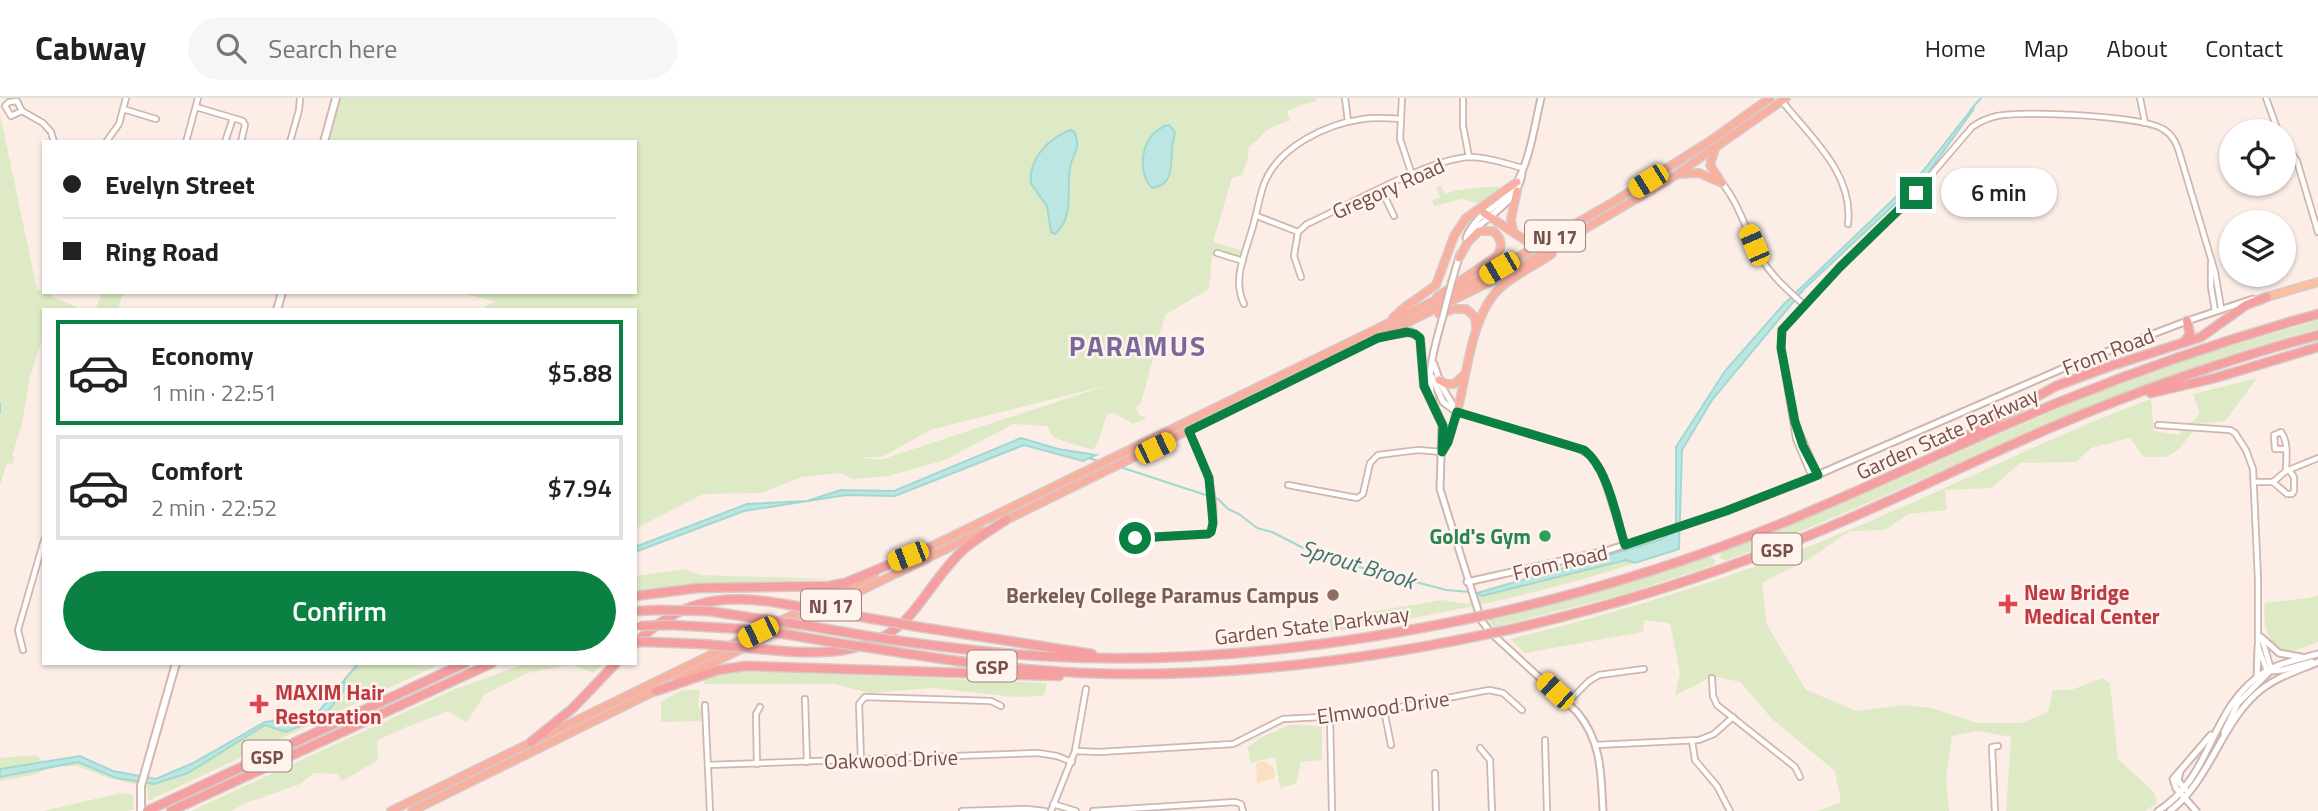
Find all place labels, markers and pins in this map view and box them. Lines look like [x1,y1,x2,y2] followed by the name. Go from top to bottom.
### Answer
[1429,520,1531,552] place label: Gold's Gym
[1537,528,1553,544] marker: Gold's Gym
[2024,576,2160,632] place label: New Bridge Medical Center
[1006,579,1319,611] place label: Berkeley College Paramus Campus
[1325,587,1341,603] marker: Berkeley College Paramus Campus
[1998,594,2018,614] marker: New Bridge Medical Center
[275,676,385,732] place label: MAXIM Hair Restoration
[249,694,269,714] marker: MAXIM Hair Restoration

